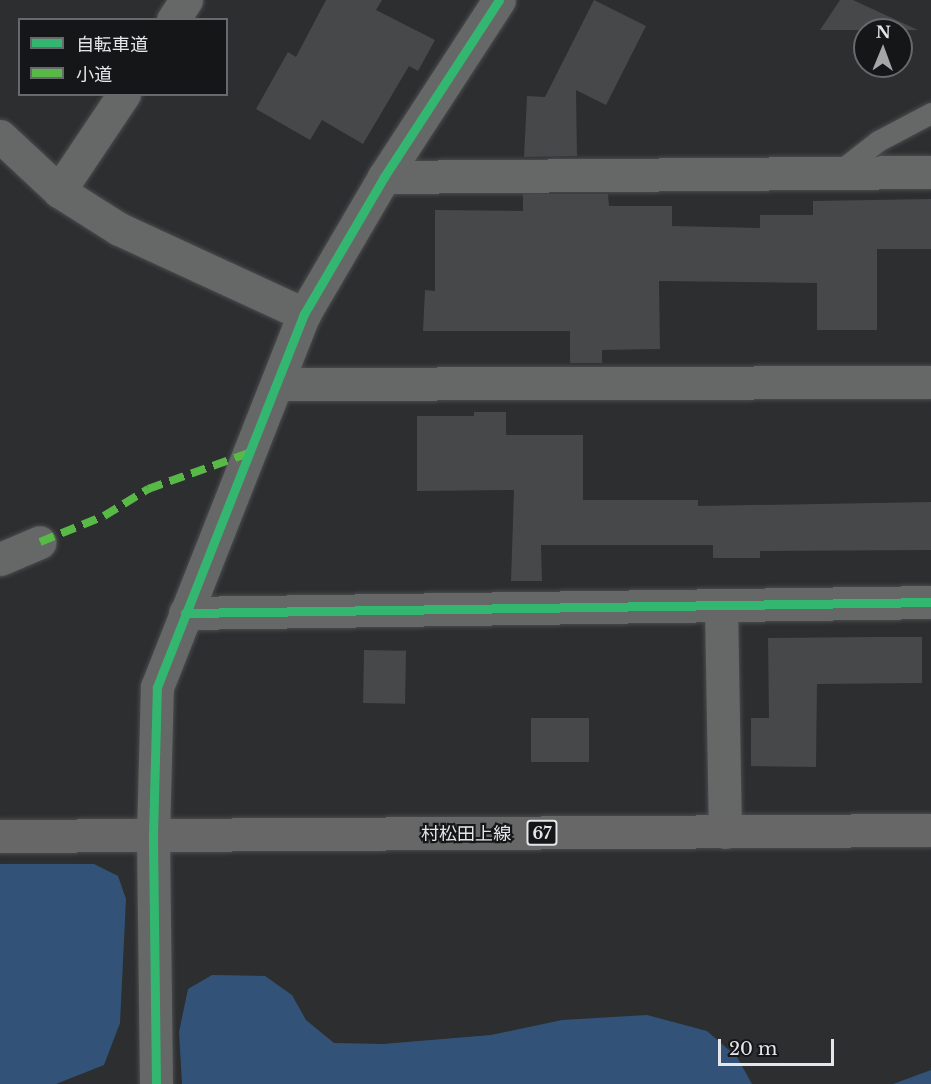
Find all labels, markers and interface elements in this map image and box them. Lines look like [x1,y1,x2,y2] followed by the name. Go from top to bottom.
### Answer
[18,18,228,96] legend
[853,18,913,78] north arrow
[876,22,891,42] text: N
[76,34,148,56] text: 自転車道
[76,64,112,86] text: 小道
[526,820,558,846] road number: 67
[421,823,511,845] street label: 村松田上線
[721,1027,836,1065] scale bar
[729,1038,777,1060] text: 20 m

